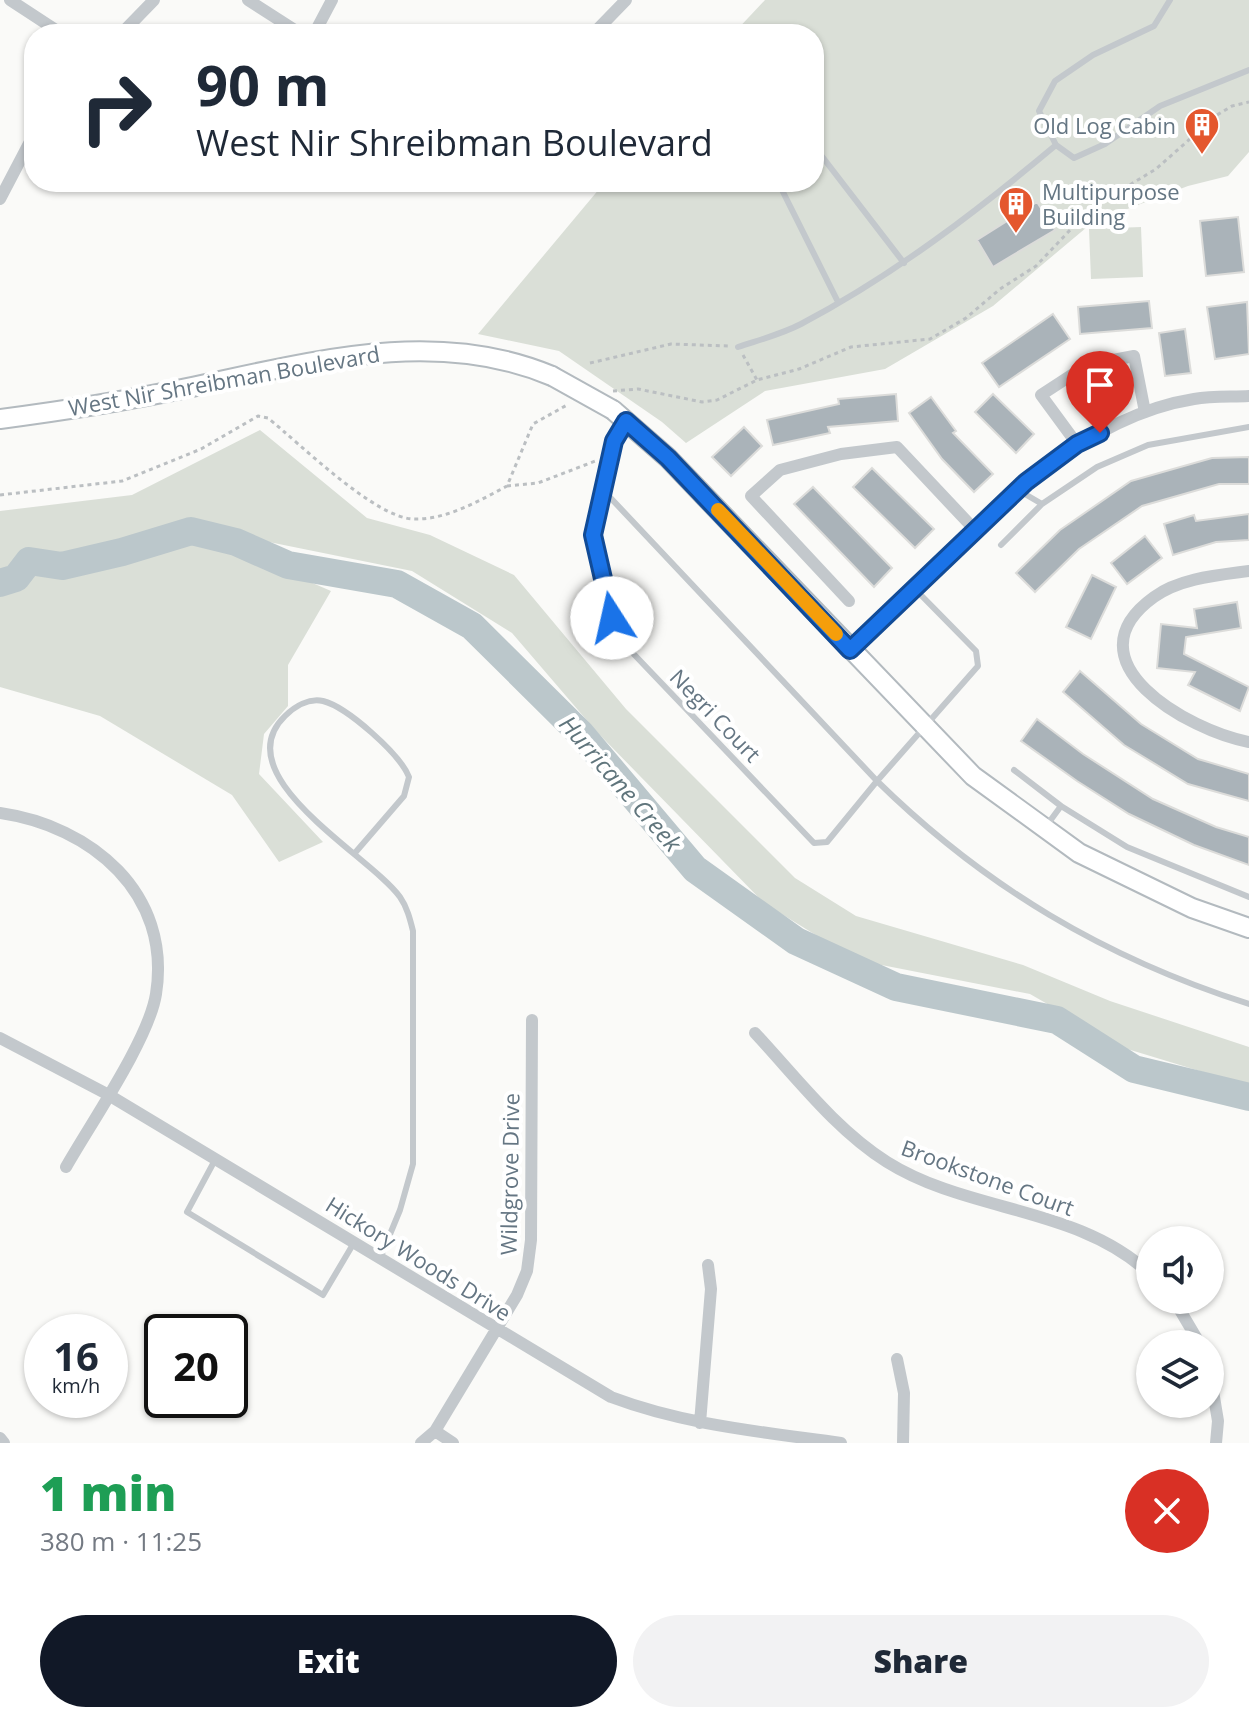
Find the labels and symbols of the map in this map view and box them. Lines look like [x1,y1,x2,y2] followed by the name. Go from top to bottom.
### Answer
[1183,106,1221,156] building icon: Old Log Cabin
[1033,110,1176,140] place label: Old Log Cabin
[1042,176,1180,231] place label: Multipurpose Building
[997,185,1035,235] building icon: Multipurpose Building
[66,338,382,422] street label: West Nir Shreibman Boulevard
[1066,351,1134,433] pin
[570,576,654,660] position arrow
[664,662,768,768] street label: Negri Court
[553,708,690,859] water label: Hurricane Creek
[493,1093,525,1255] street label: Wildgrove Drive
[897,1132,1079,1222] street label: Brookstone Court
[321,1189,517,1327] street label: Hickory Woods Drive
[144,1314,248,1418] speed limit sign: 20

